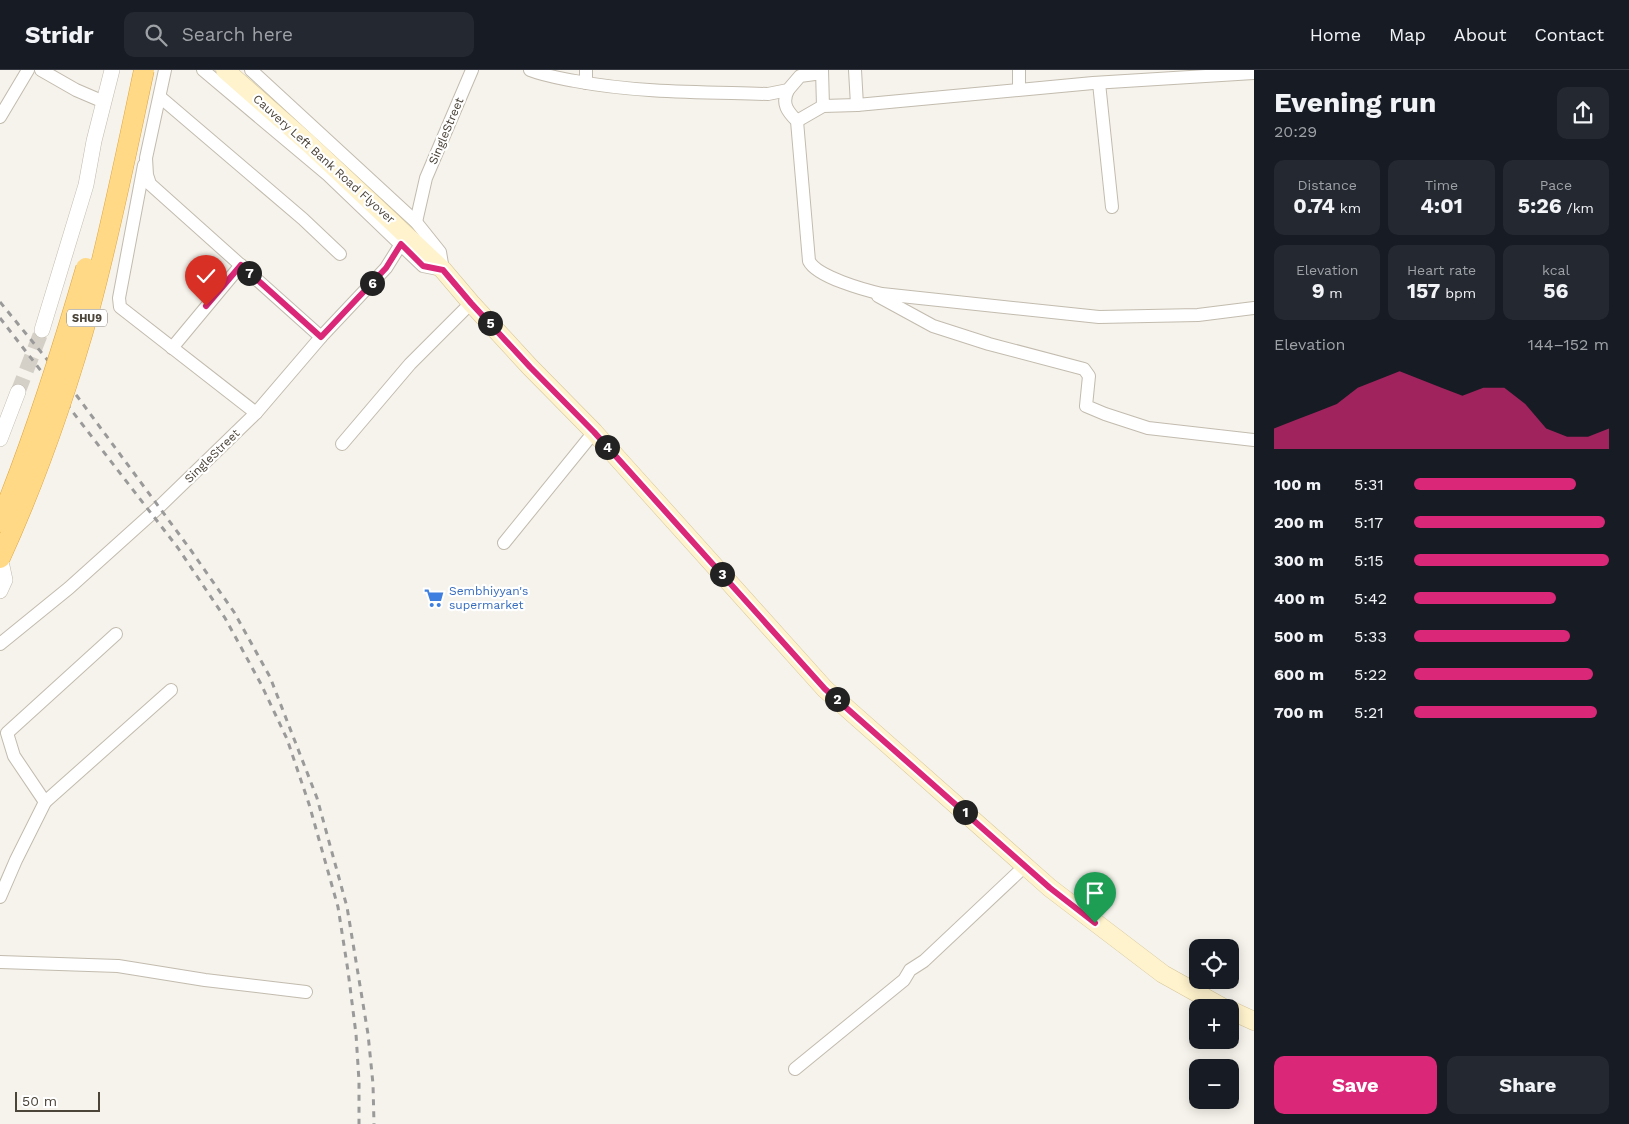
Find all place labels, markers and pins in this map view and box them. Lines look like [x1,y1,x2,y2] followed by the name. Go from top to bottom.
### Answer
[185,255,227,306] pin
[236,260,262,286] pin: 7
[360,270,384,296] pin: 6
[478,310,502,336] pin: 5
[594,434,620,460] pin: 4
[710,562,734,586] pin: 3
[449,584,528,612] place label: Sembhiyyan's supermarket
[423,587,445,609] supermarket icon: Sembhiyyan's supermarket
[824,686,850,712] pin: 2
[952,800,978,824] pin: 1
[1074,872,1116,923] pin

